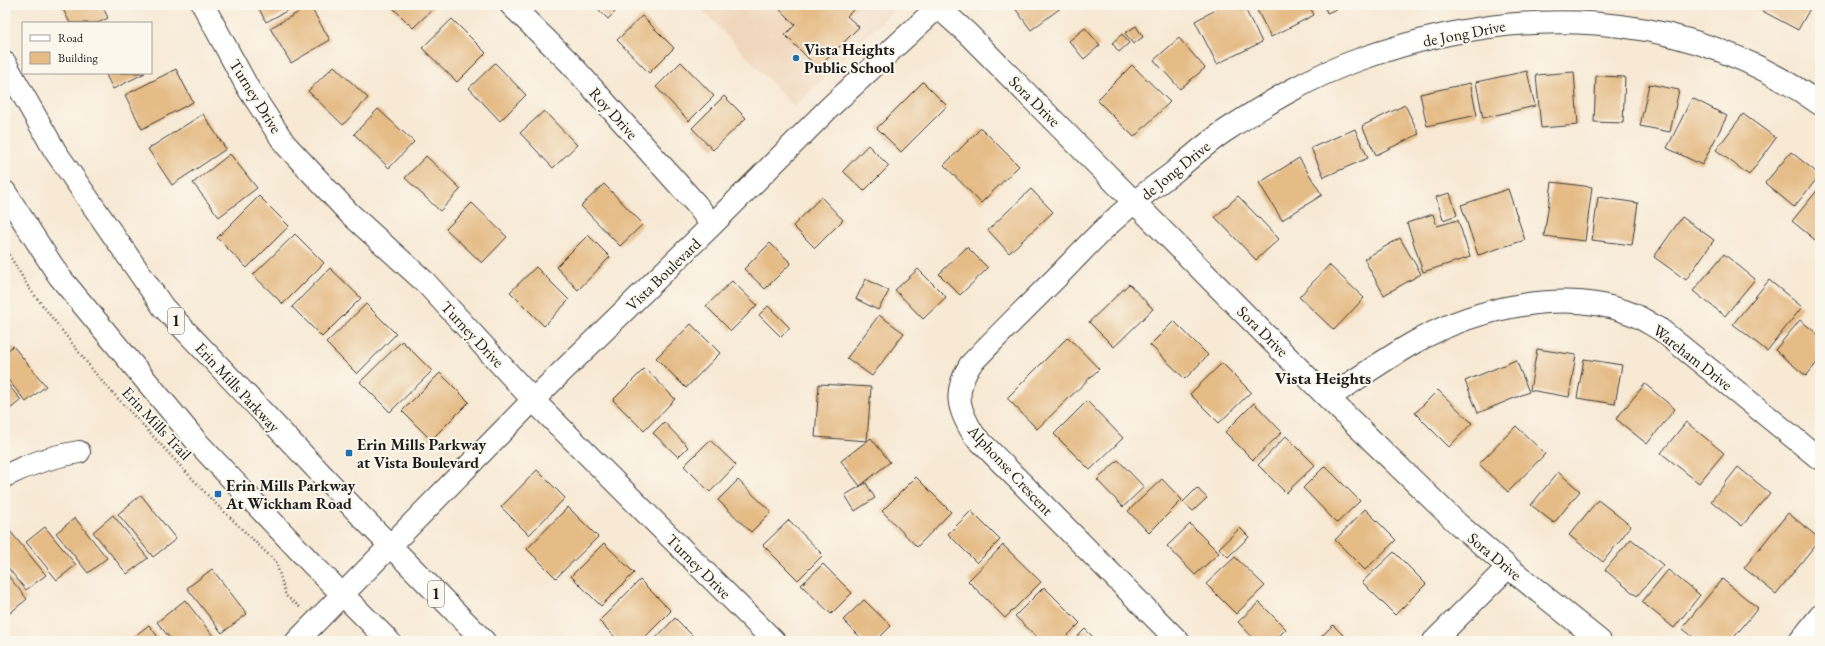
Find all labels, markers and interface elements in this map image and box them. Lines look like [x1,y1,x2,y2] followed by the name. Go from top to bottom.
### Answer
[1421,15,1507,52] street label: de Jong Drive
[22,22,152,74] legend
[58,30,84,46] text: Road
[804,39,895,78] place label: Vista Heights Public School
[58,50,99,66] text: Building
[791,53,801,63] marker: Vista Heights Public School
[225,55,287,137] street label: Turney Drive
[1004,71,1065,132] street label: Sora Drive
[585,83,643,144] street label: Roy Drive
[1136,136,1214,205] street label: de Jong Drive
[621,233,706,315] street label: Vista Boulevard
[436,297,509,372] street label: Turney Drive
[1232,301,1293,362] street label: Sora Drive
[168,308,184,334] road number: 1
[1649,320,1737,395] street label: Wareham Drive
[191,338,285,437] street label: Erin Mills Parkway
[1275,367,1371,389] district label: Vista Heights
[117,382,196,465] street label: Erin Mills Trail
[963,420,1058,520] street label: Alphonse Crescent
[357,434,486,473] place label: Erin Mills Parkway at Vista Boulevard
[344,448,354,458] marker: Erin Mills Parkway at Vista Boulevard
[225,475,355,514] place label: Erin Mills Parkway At Wickham Road
[213,489,223,499] marker: Erin Mills Parkway At Wickham Road
[1463,528,1526,585] street label: Sora Drive
[662,529,736,603] street label: Turney Drive
[428,581,444,607] road number: 1

